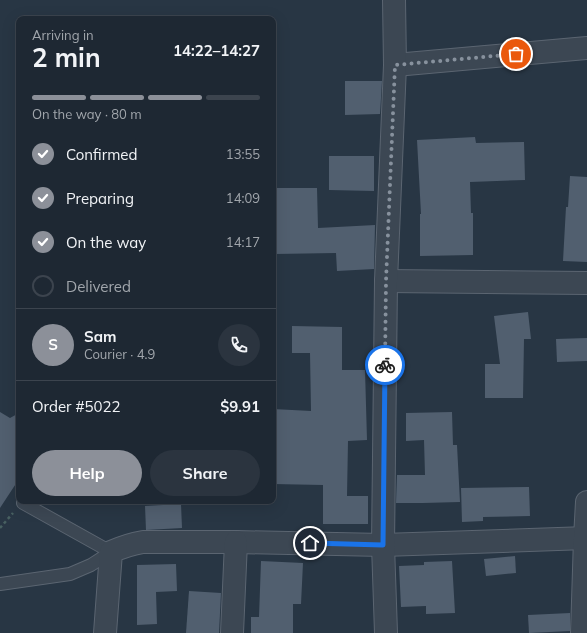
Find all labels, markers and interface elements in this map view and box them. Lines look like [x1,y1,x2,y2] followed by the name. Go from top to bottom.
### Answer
[32,27,94,43] text: Arriving in
[499,37,533,71] pin
[32,41,101,74] text: 2 min
[173,41,260,60] text: 14:22–14:27
[505,43,527,65] icon: bag
[32,106,142,122] text: On the way · 80 m
[32,143,54,165] icon: check
[66,145,137,164] text: Confirmed
[226,146,260,162] text: 13:55
[32,187,54,209] icon: check
[66,189,134,208] text: Preparing
[226,190,260,206] text: 14:09
[32,231,54,253] icon: check
[66,233,146,252] text: On the way
[226,234,260,250] text: 14:17
[66,277,131,296] text: Delivered
[218,324,260,366] button: phone
[84,327,116,346] text: Sam
[48,335,58,354] text: S
[365,345,405,385] courier
[84,346,155,362] text: Courier · 4.9
[374,354,396,376] icon: bike
[32,397,120,416] text: Order #5022
[220,397,260,416] text: $9.91
[32,450,142,496] button: Help
[150,450,260,496] button: Share
[293,526,327,560] pin
[299,532,321,554] icon: home

